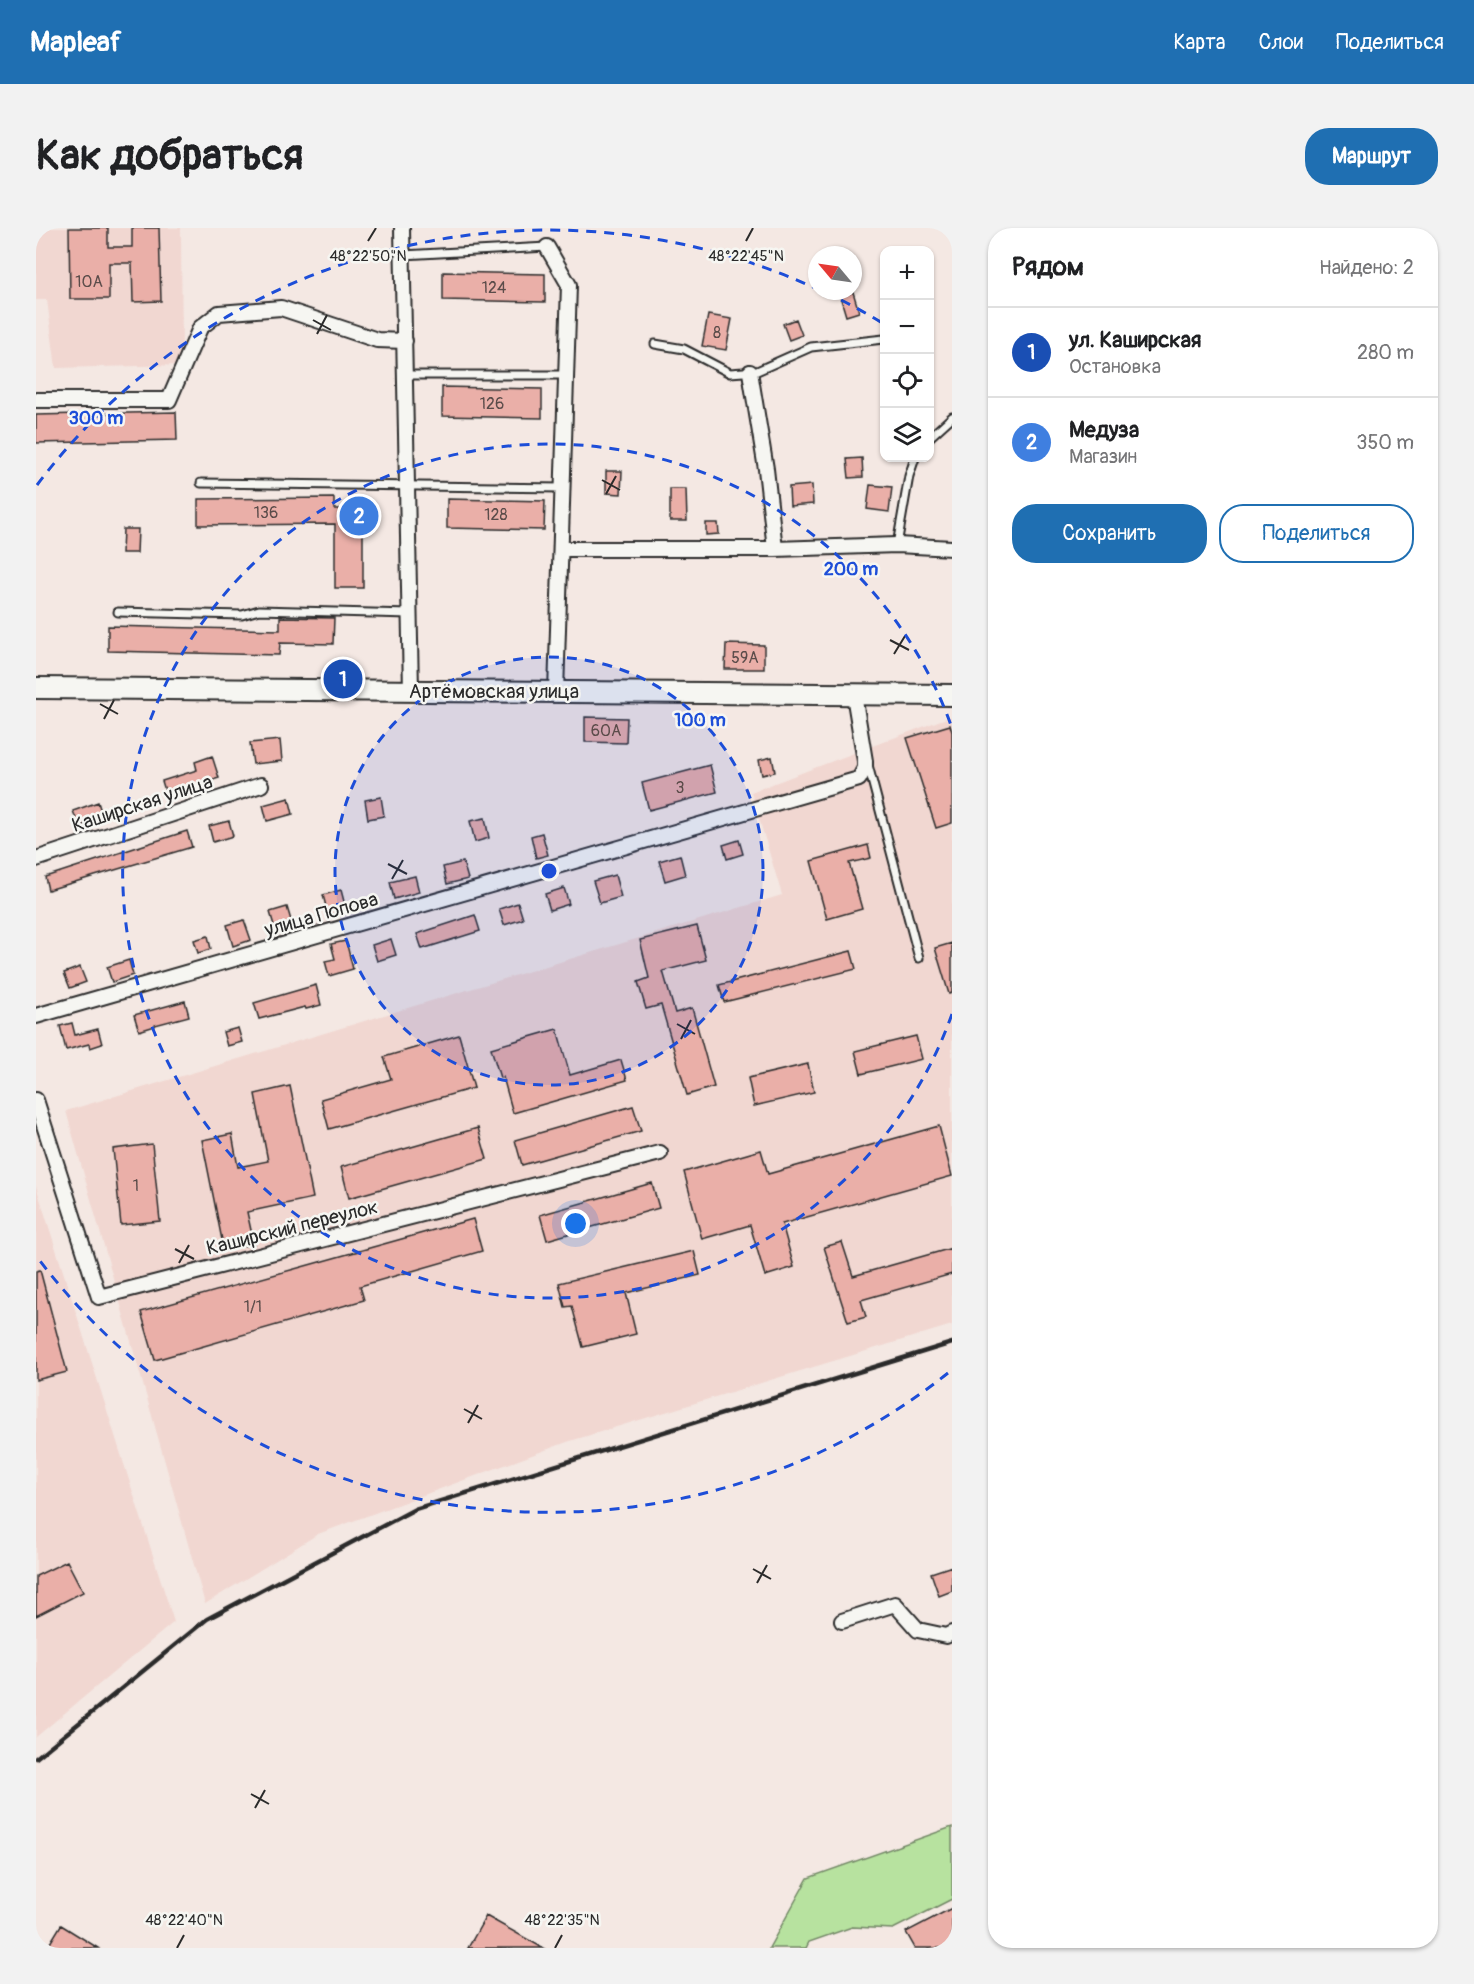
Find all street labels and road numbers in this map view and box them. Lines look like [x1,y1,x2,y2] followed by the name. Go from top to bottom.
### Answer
[409,679,579,704] street label: Артёмовская улица
[69,769,216,838] street label: Каширская улица
[261,886,381,943] street label: улица Попова
[204,1194,381,1261] street label: Каширский переулок

